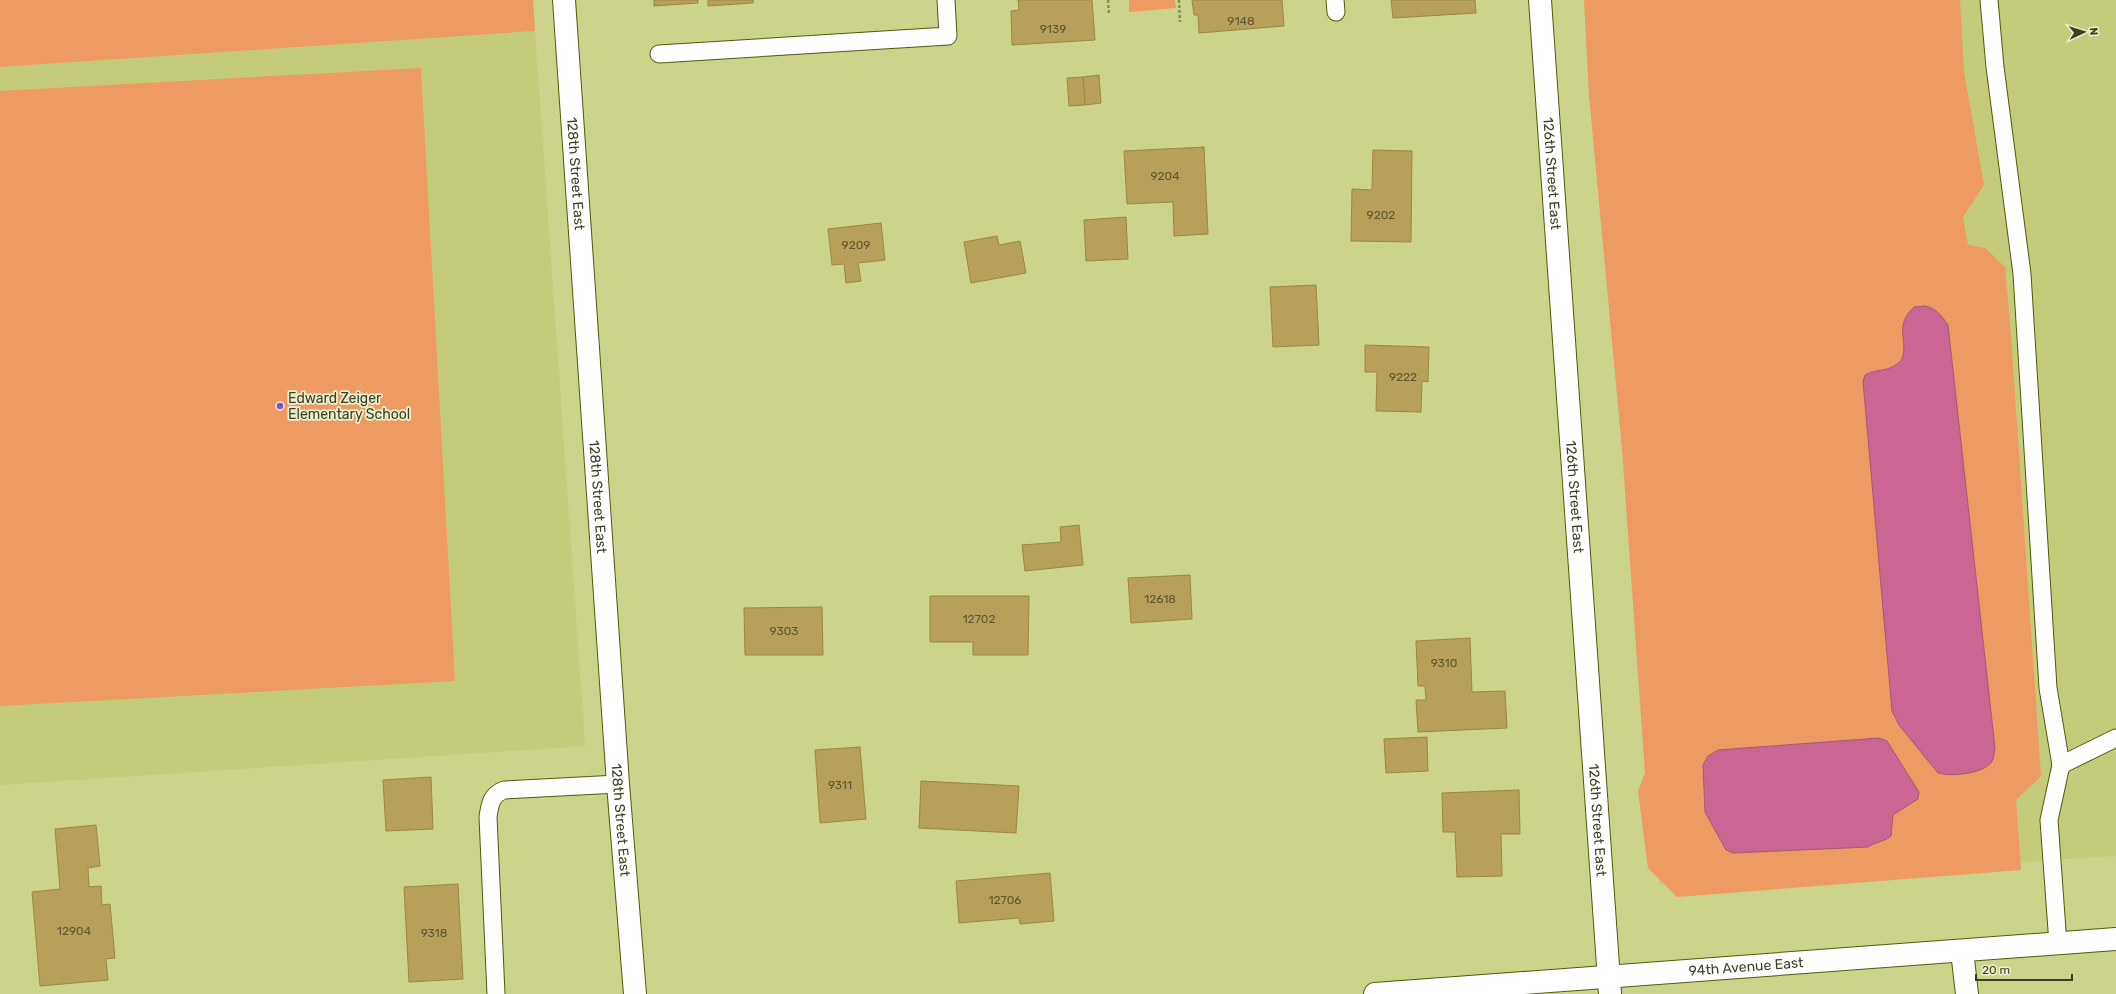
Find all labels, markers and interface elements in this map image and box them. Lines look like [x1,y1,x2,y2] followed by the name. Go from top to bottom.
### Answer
[2064,12,2104,52] north arrow
[1227,14,1255,28] house number: 9148
[1040,22,1066,36] house number: 9139
[2087,27,2100,36] text: N
[563,116,588,231] street label: 128th Street East
[1539,117,1564,231] street label: 126th Street East
[1150,169,1180,183] house number: 9204
[1367,208,1395,222] house number: 9202
[842,238,870,252] house number: 9209
[1389,370,1417,384] house number: 9222
[288,390,410,423] place label: Edward Zeiger Elementary School
[275,401,285,411] marker: Edward Zeiger Elementary School
[585,440,610,555] street label: 128th Street East
[1562,440,1587,554] street label: 126th Street East
[1144,592,1176,606] house number: 12618
[962,612,996,626] house number: 12702
[770,624,798,638] house number: 9303
[1431,656,1457,670] house number: 9310
[608,763,634,878] street label: 128th Street East
[1585,763,1610,877] street label: 126th Street East
[828,778,852,792] house number: 9311
[988,893,1022,907] house number: 12706
[57,924,92,938] house number: 12904
[421,926,447,940] house number: 9318
[1688,954,1805,980] street label: 94th Avenue East
[1976,956,2072,982] scale bar
[1982,963,2010,977] text: 20 m

